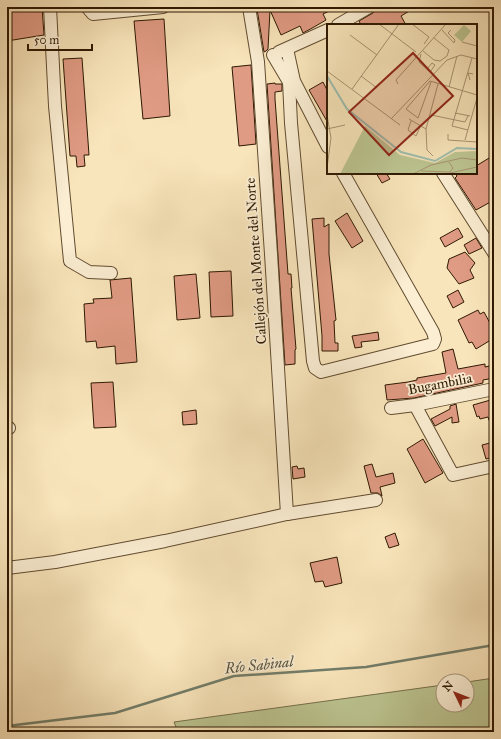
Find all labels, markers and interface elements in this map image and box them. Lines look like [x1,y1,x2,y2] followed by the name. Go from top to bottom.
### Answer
[327,24,477,174] inset map
[28,26,92,52] scale bar
[34,33,59,47] text: 50 m
[242,177,270,345] street label: Callejón del Monte del Norte
[406,369,474,399] street label: Bugambilia
[223,652,296,678] water label: Río Sabinal
[435,673,475,713] north arrow
[440,678,456,694] text: N

